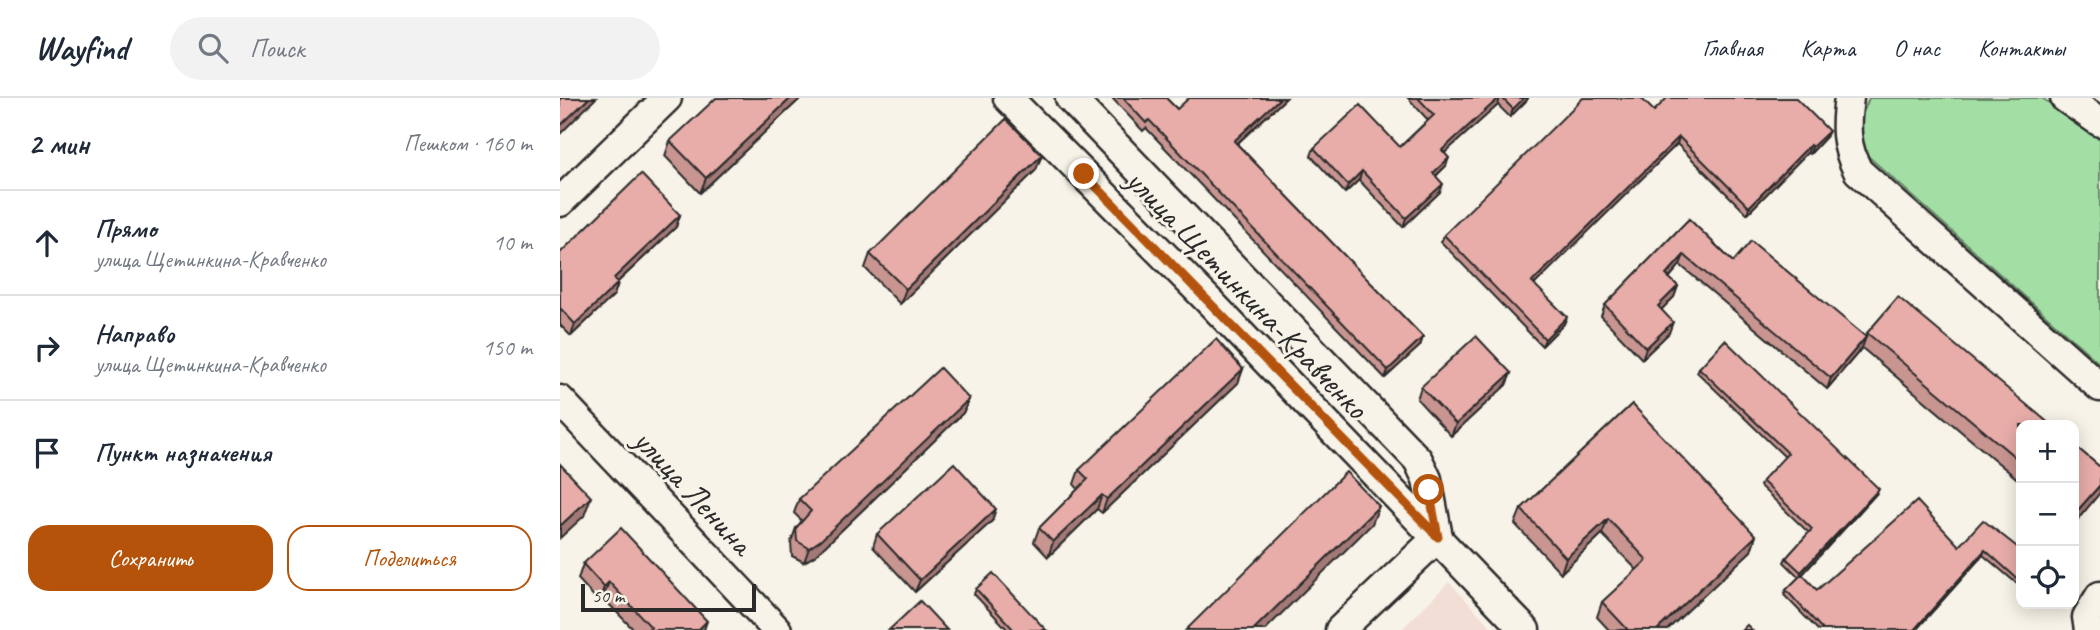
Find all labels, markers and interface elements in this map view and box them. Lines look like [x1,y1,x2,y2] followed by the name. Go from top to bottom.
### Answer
[170,17,660,80] search box
[35,27,128,69] text: Wayfind
[194,29,232,67] icon: search
[250,32,305,65] text: Поиск
[1702,33,1763,63] text: Главная
[1801,33,1855,63] text: Карта
[1893,33,1940,63] text: О нас
[1978,33,2065,63] text: Контакты
[28,125,89,163] text: 2 мин
[404,129,532,158] text: Пешком · 160 m
[1068,158,1099,189] route end
[1116,159,1378,428] street label: улица Щетинкина-Кравченко
[95,212,157,245] text: Прямо
[28,224,66,262] icon: ahead
[493,228,532,257] text: 10 m
[95,245,326,274] text: улица Щетинкина-Кравченко
[95,317,174,350] text: Направо
[28,329,66,367] icon: right
[483,333,532,362] text: 150 m
[95,350,326,379] text: улица Щетинкина-Кравченко
[623,419,764,565] street label: улица Ленина
[2016,420,2079,609] map controls
[2016,420,2079,483] button: +
[28,434,66,472] icon: arrive
[95,436,271,469] text: Пункт назначения
[1413,474,1444,505] route start
[2016,483,2079,546] button: −
[28,525,273,591] button: Сохранить
[287,525,532,591] button: Поделиться
[2016,546,2079,609] button: locate
[581,581,756,613] scale bar
[592,584,624,608] text: 50 m

